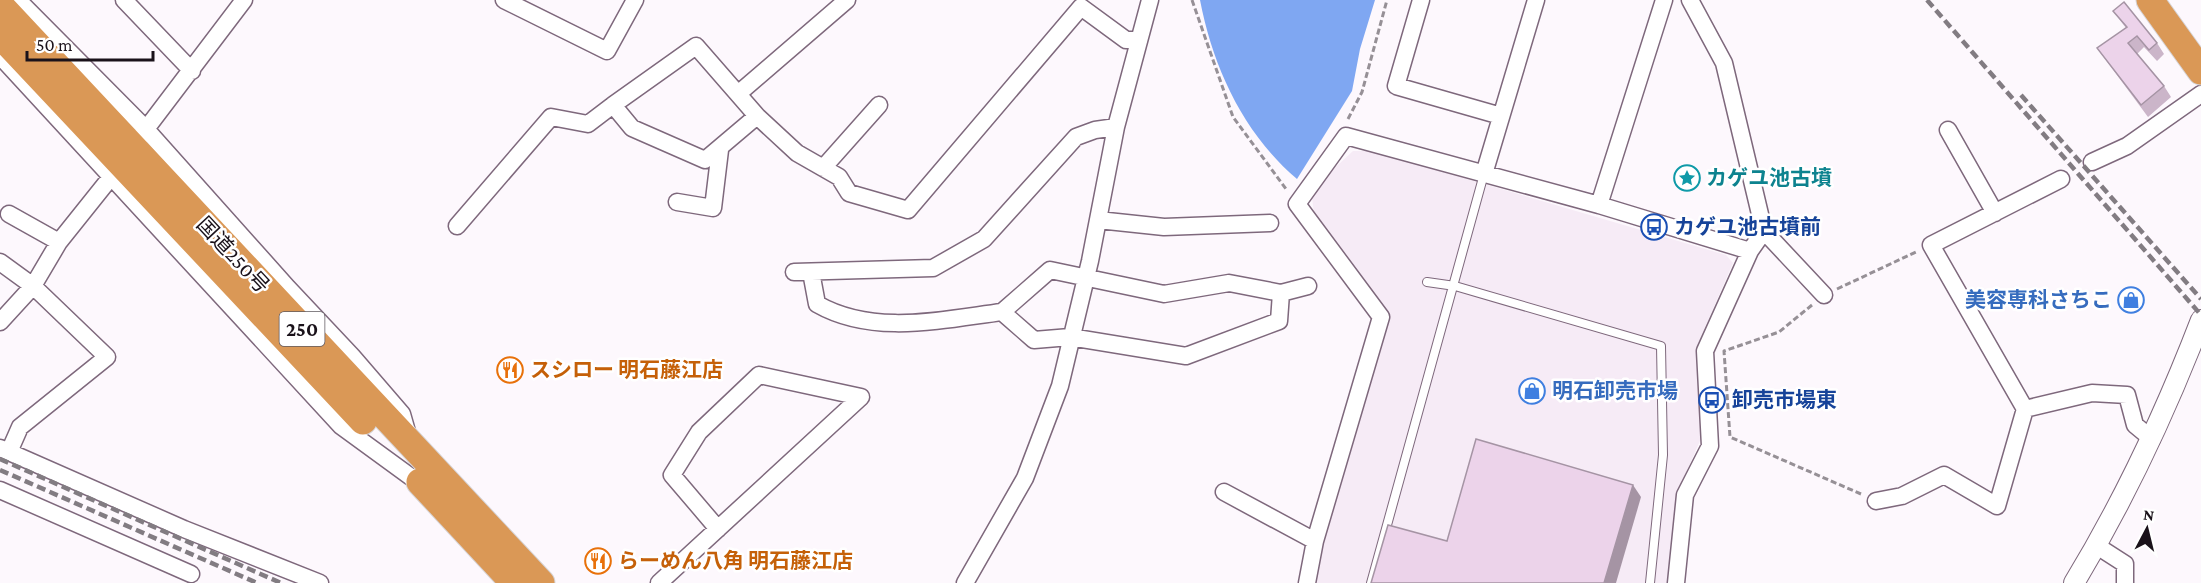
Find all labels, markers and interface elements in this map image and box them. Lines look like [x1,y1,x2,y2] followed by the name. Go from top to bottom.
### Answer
[27,24,153,62] scale bar
[36,35,73,55] text: 50 m
[1672,163,1702,193] place icon: カゲユ池古墳
[1706,166,1832,190] place label: カゲユ池古墳
[192,212,274,298] street label: 国道250号
[1639,212,1669,242] bus stop icon: カゲユ池古墳前
[1674,215,1821,239] place label: カゲユ池古墳前
[2116,285,2146,315] shop icon: 美容専科さちこ
[1965,288,2112,312] place label: 美容専科さちこ
[280,312,324,346] road number: 250
[495,355,525,385] restaurant icon: スシロー 明石藤江店
[530,358,723,382] place label: スシロー 明石藤江店
[1517,376,1547,406] shop icon: 明石卸売市場
[1552,379,1678,403] place label: 明石卸売市場
[1697,385,1727,415] bus stop icon: 卸売市場東
[1732,388,1837,412] place label: 卸売市場東
[2117,499,2177,559] north arrow
[2142,506,2155,524] text: N
[583,546,613,576] restaurant icon: らーめん八角 明石藤江店
[618,549,853,573] place label: らーめん八角 明石藤江店

